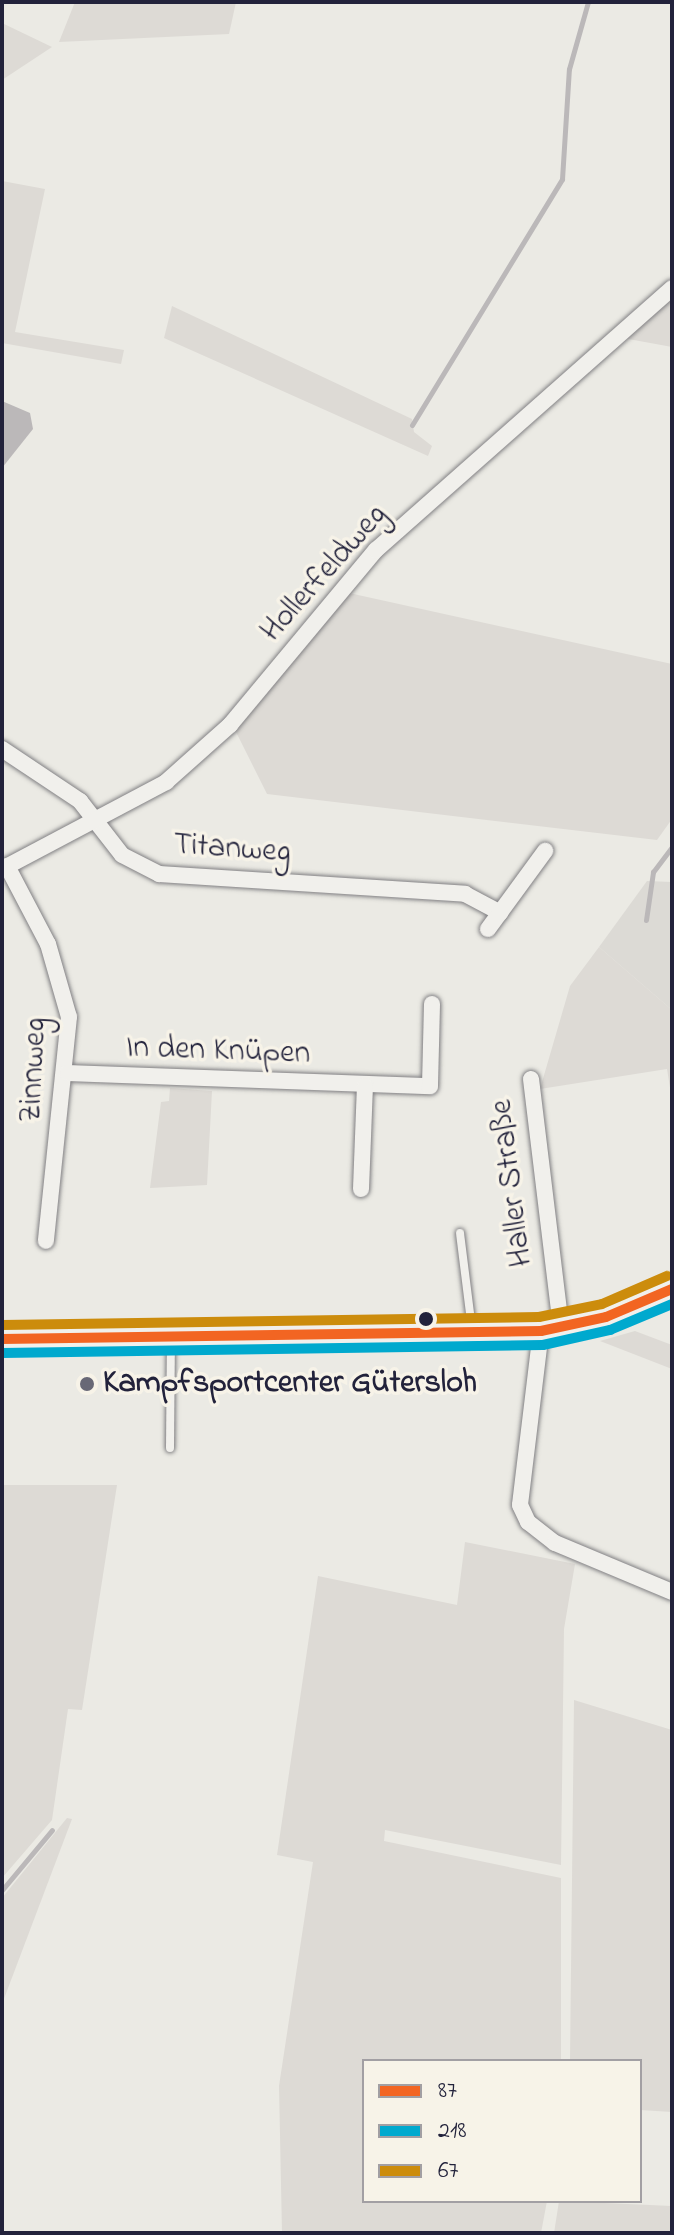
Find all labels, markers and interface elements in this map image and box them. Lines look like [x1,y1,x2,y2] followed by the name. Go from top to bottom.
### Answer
[253,497,397,651] street label: Hollerfeldweg
[172,827,292,873] street label: Titanweg
[13,1016,57,1124] street label: Zinnweg
[125,1030,311,1074] street label: In den Knüpen
[484,1097,542,1269] street label: Haller Straße
[418,1311,434,1327] unlabelled marker
[103,1365,477,1403] place label: Kampfsportcenter Gütersloh
[78,1375,96,1393] marker: Kampfsportcenter Gütersloh
[362,2059,642,2203] legend
[438,2074,457,2109] text: 87
[438,2114,467,2149] text: 218
[438,2154,458,2189] text: 67

